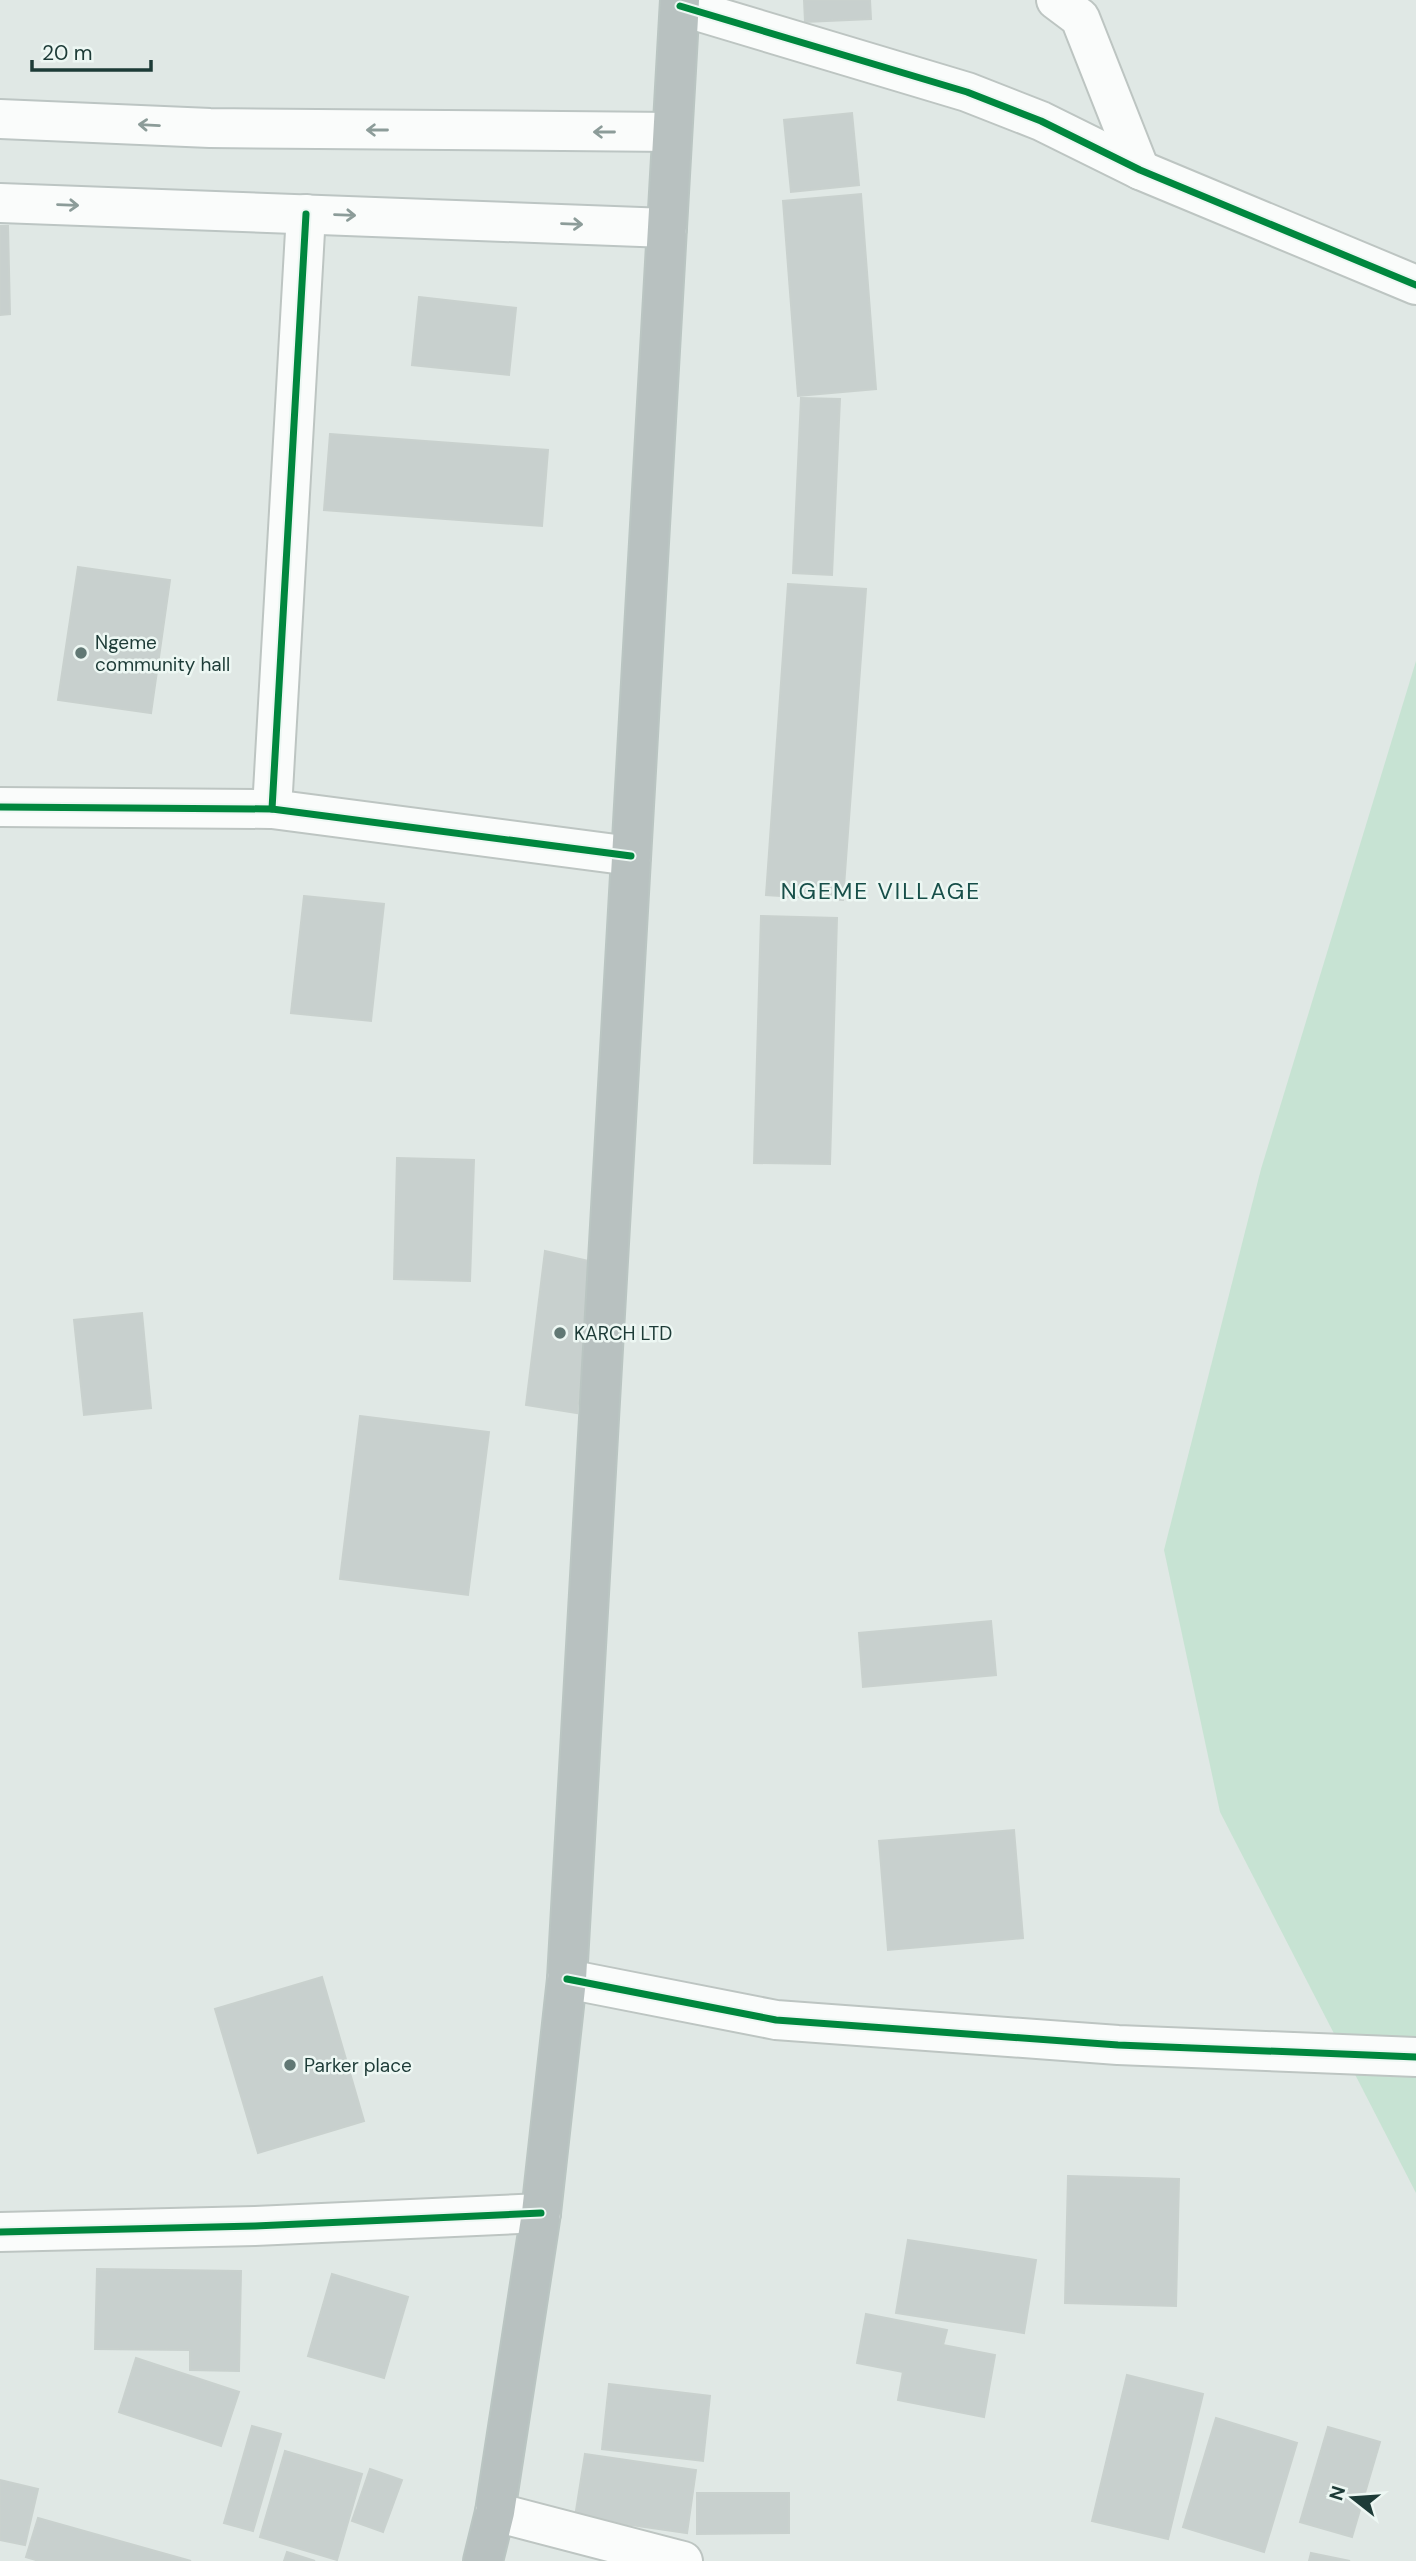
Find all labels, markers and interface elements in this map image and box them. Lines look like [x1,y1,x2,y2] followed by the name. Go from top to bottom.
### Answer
[32,28,150,72] scale bar
[42,39,93,67] text: 20 m
[138,119,161,132] one-way arrow
[365,123,388,137] one-way arrow
[593,125,616,138] one-way arrow
[56,199,79,212] one-way arrow
[333,209,356,222] one-way arrow
[560,217,583,230] one-way arrow
[95,630,230,677] place label: Ngeme community hall
[73,645,89,661] marker: Ngeme community hall
[781,876,981,906] district label: NGEME VILLAGE
[574,1321,672,1346] place label: KARCH LTD
[552,1325,568,1341] marker: KARCH LTD
[304,2053,412,2078] place label: Parker place
[282,2057,298,2073] marker: Parker place
[1318,2463,1388,2533] north arrow
[1323,2483,1351,2503] text: N

